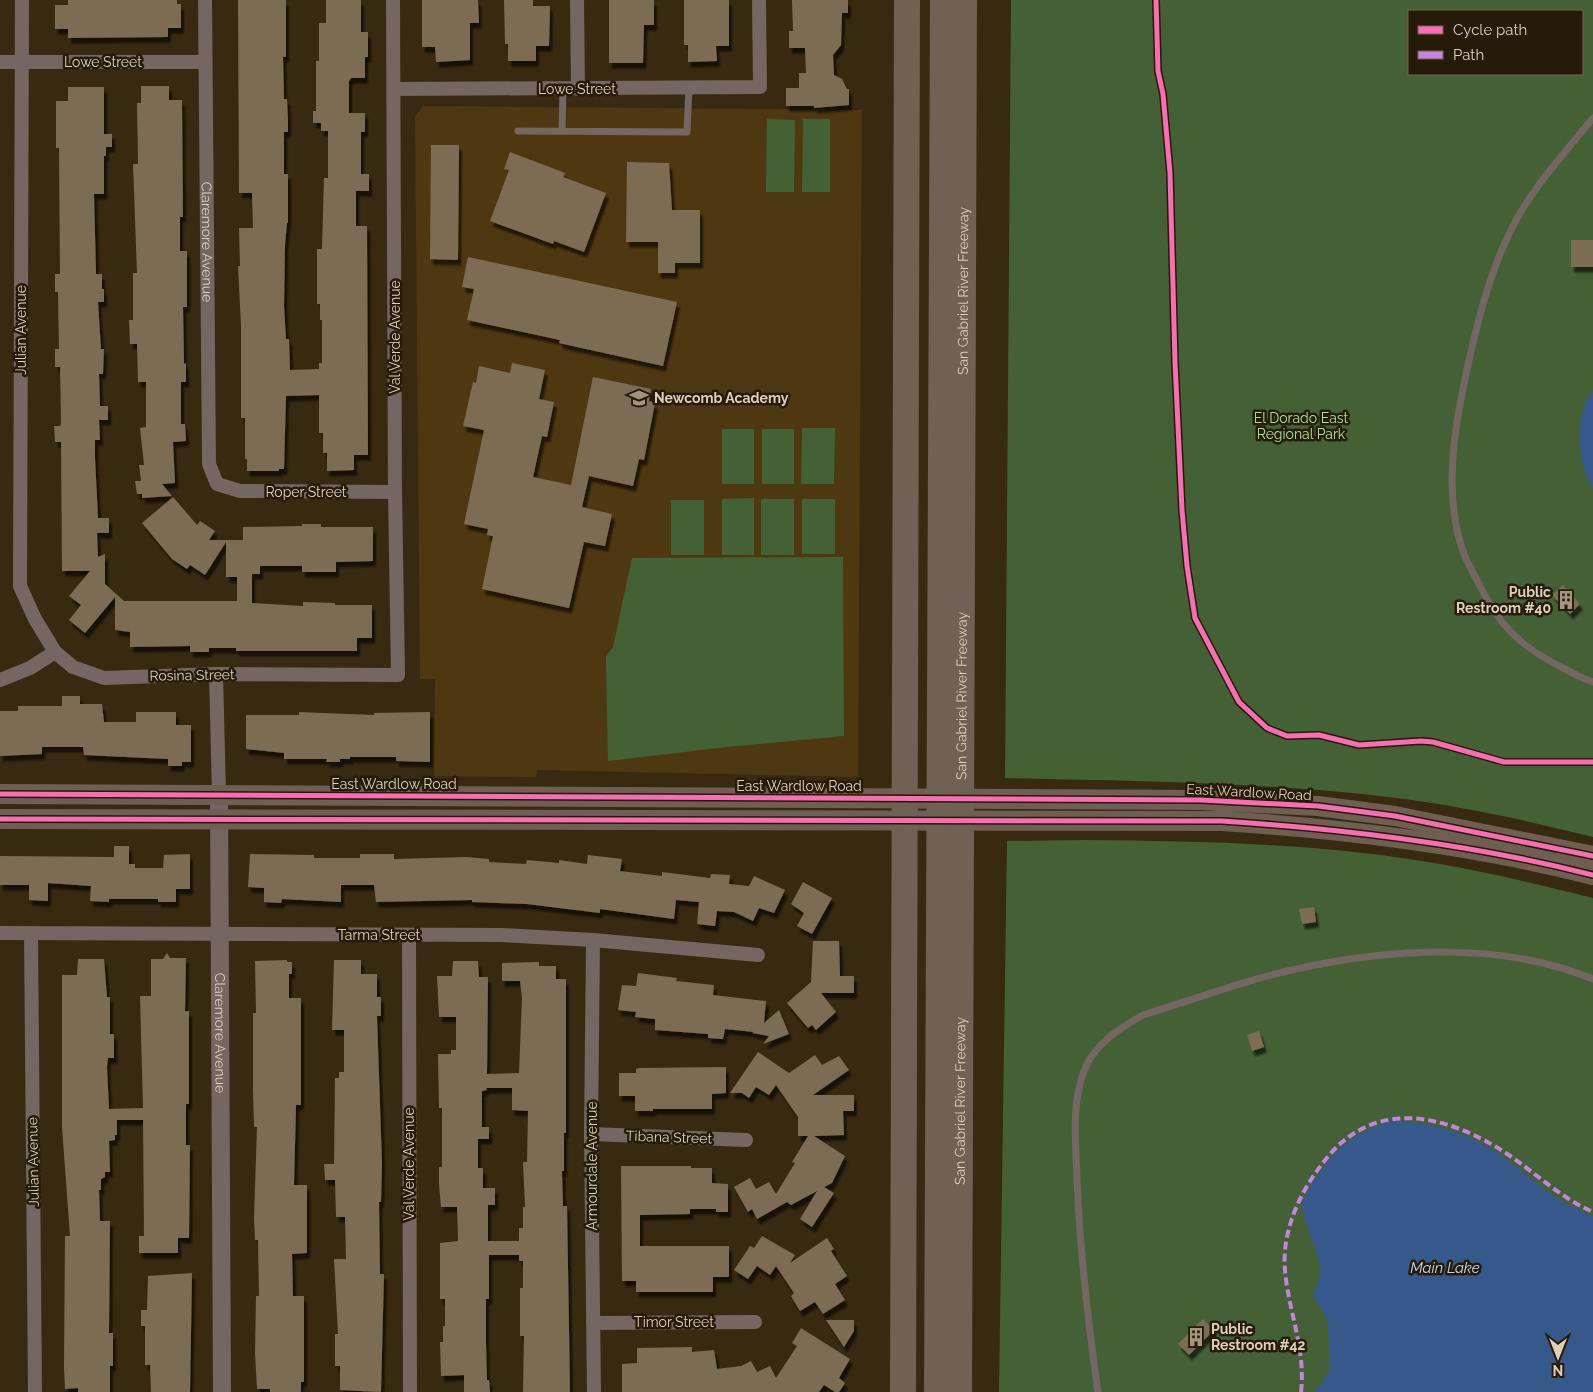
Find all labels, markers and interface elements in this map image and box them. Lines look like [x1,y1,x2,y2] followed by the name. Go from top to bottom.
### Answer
[1408,10,1583,75] legend
[1453,21,1527,39] text: Cycle path
[1453,46,1484,64] text: Path
[64,54,142,70] street label: Lowe Street
[538,81,616,97] street label: Lowe Street
[199,182,216,302] street label: Claremore Avenue
[955,207,971,375] street label: San Gabriel River Freeway
[387,280,403,394] street label: Val Verde Avenue
[13,285,29,375] street label: Julian Avenue
[628,387,650,409] school or university icon: Newcomb Academy
[654,390,789,406] place label: Newcomb Academy
[1254,410,1349,442] park label: El Dorado East Regional Park
[265,484,347,500] street label: Roper Street
[1456,584,1551,616] place label: Public Restroom #40
[1555,589,1577,611] building icon: Public Restroom #40
[953,612,970,780] street label: San Gabriel River Freeway
[149,666,235,684] street label: Rosina Street
[331,776,457,792] street label: East Wardlow Road
[736,778,862,794] street label: East Wardlow Road
[1186,781,1312,803] street label: East Wardlow Road
[338,927,421,943] street label: Tarma Street
[212,973,229,1093] street label: Claremore Avenue
[952,1017,968,1185] street label: San Gabriel River Freeway
[584,1101,600,1231] street label: Armourdale Avenue
[401,1107,417,1221] street label: Val Verde Avenue
[24,1117,42,1207] street label: Julian Avenue
[626,1128,713,1147] street label: Tibana Street
[1410,1259,1480,1277] water label: Main Lake
[634,1314,714,1330] street label: Timor Street
[1211,1321,1305,1353] place label: Public Restroom #42
[1185,1326,1207,1348] building icon: Public Restroom #42
[1533,1332,1583,1382] north arrow
[1553,1362,1563,1378] text: N

